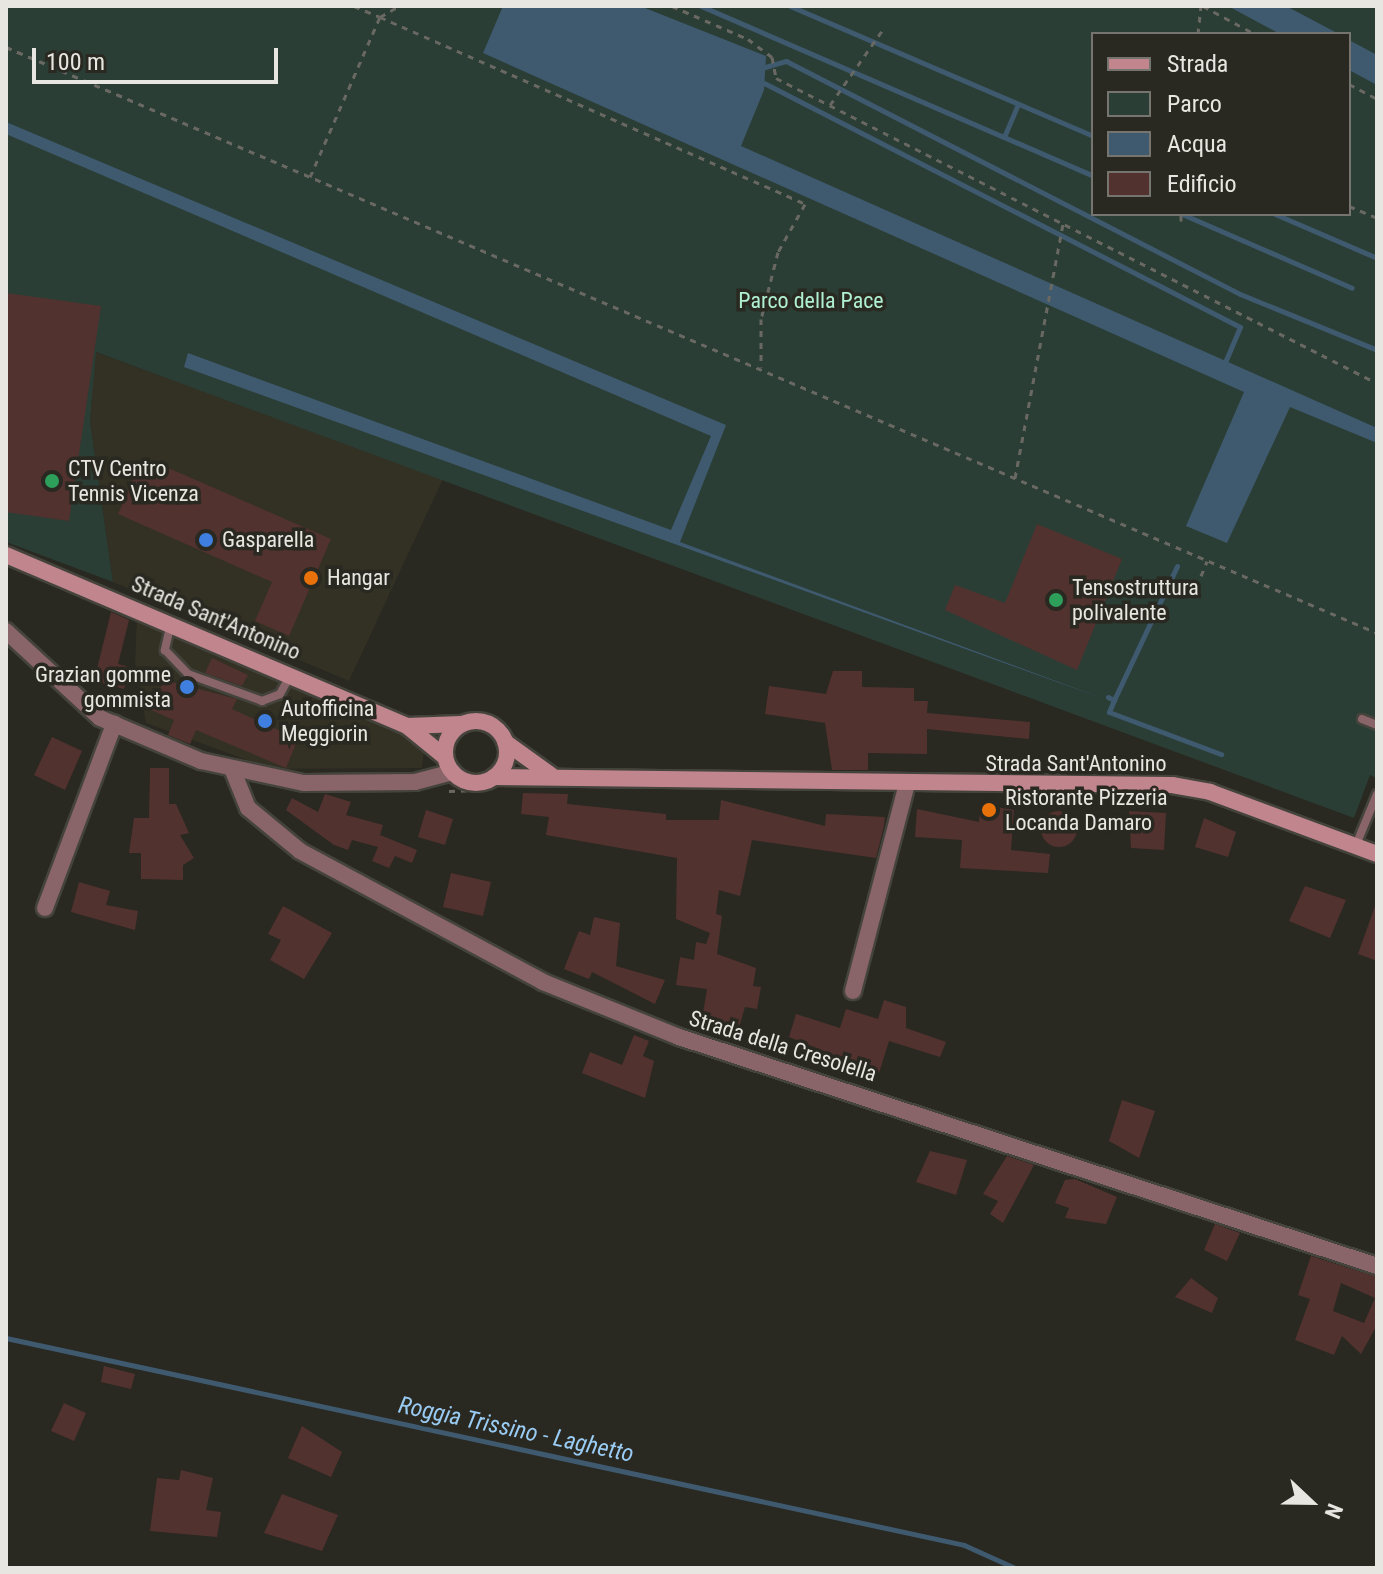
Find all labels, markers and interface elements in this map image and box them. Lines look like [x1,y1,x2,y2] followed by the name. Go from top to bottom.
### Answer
[36,32,282,82] scale bar
[1091,32,1351,216] legend
[46,48,105,76] text: 100 m
[1167,50,1228,78] text: Strada
[1167,90,1222,118] text: Parco
[1167,130,1227,158] text: Acqua
[1167,170,1237,198] text: Edificio
[738,288,884,314] park label: Parco della Pace
[68,455,199,506] place label: CTV Centro Tennis Vicenza
[43,472,61,490] marker: CTV Centro Tennis Vicenza
[222,527,314,553] place label: Gasparella
[197,531,215,549] marker: Gasparella
[327,565,390,591] place label: Hangar
[302,569,320,587] marker: Hangar
[128,570,304,666] street label: Strada Sant'Antonino
[1072,574,1199,626] place label: Tensostruttura polivalente
[1047,591,1065,609] marker: Tensostruttura polivalente
[35,661,171,712] place label: Grazian gomme gommista
[178,678,196,696] marker: Grazian gomme gommista
[281,695,374,746] place label: Autofficina Meggiorin
[256,712,274,730] marker: Autofficina Meggiorin
[986,751,1166,777] street label: Strada Sant'Antonino
[1005,784,1167,836] place label: Ristorante Pizzeria Locanda Damaro
[980,801,998,819] marker: Ristorante Pizzeria Locanda Damaro
[686,1005,880,1087] street label: Strada della Cresolella
[396,1391,636,1469] water label: Roggia Trissino - Laghetto
[1271,1462,1351,1542] north arrow
[1320,1500,1348,1522] text: N

